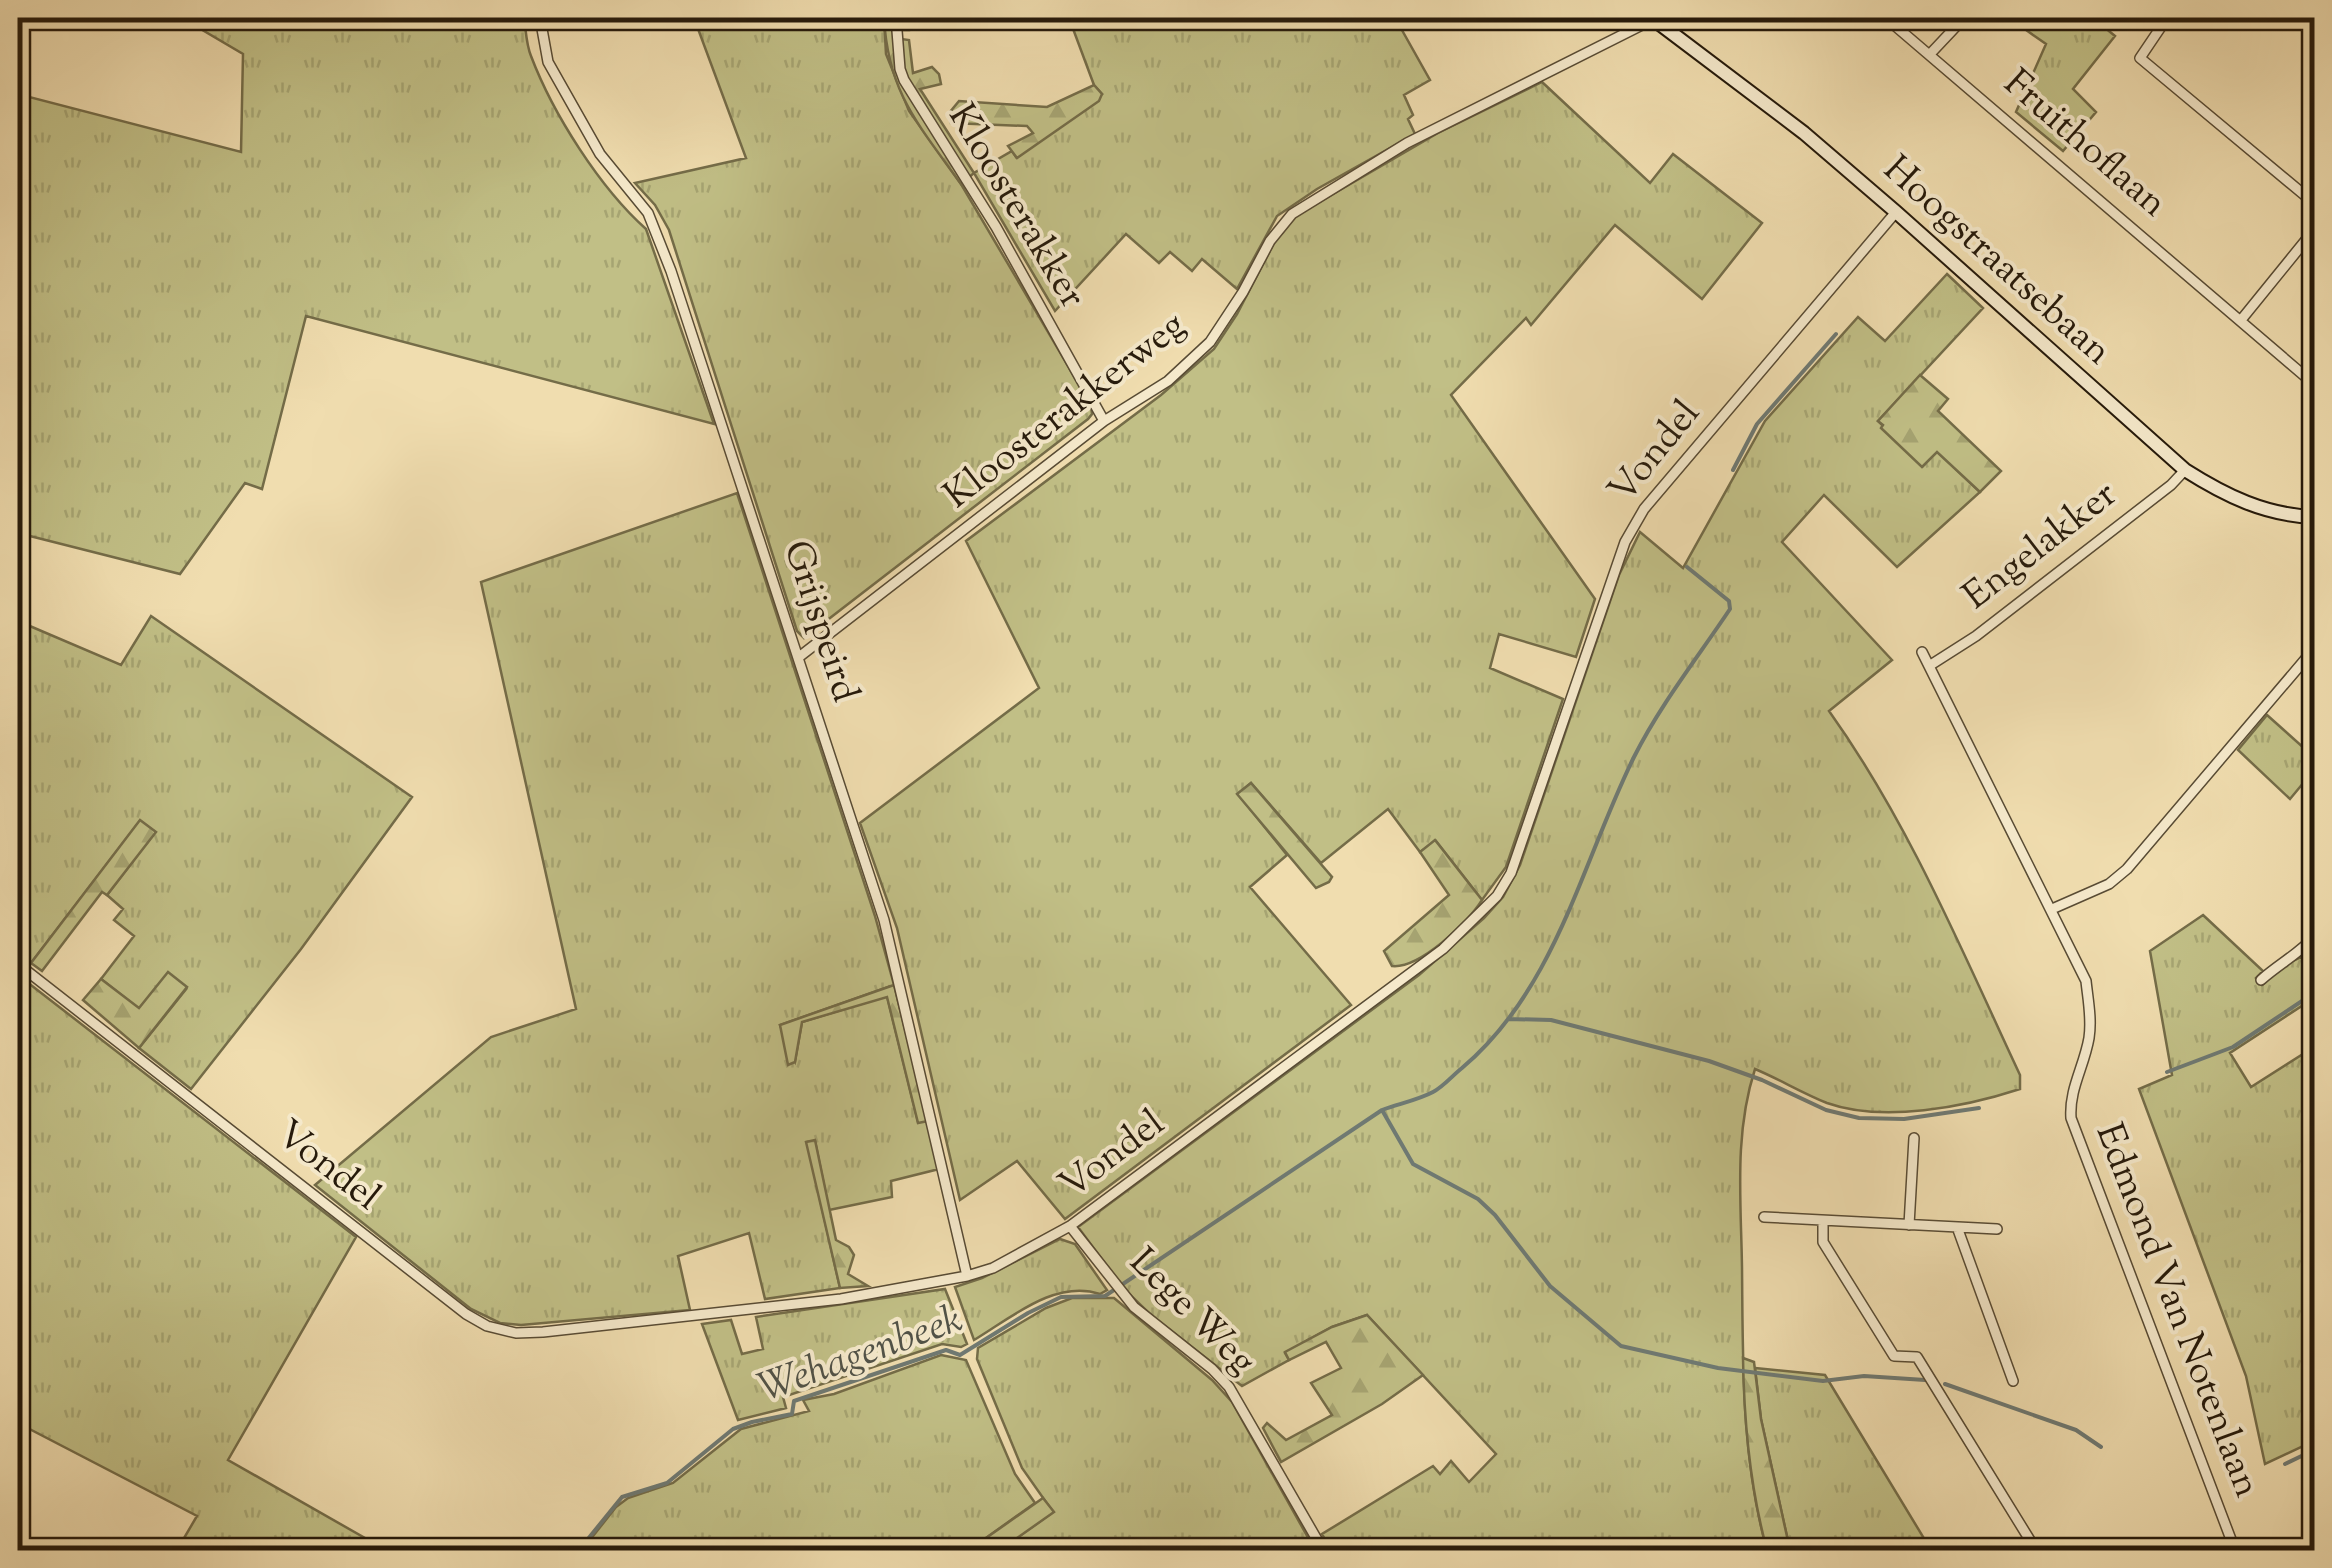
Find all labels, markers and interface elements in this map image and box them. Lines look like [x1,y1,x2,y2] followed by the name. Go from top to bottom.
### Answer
[1990,59,2178,231] street label: Fruithoflaan
[933,95,1097,319] street label: Kloosterakker
[1870,145,2122,379] street label: Hoogstraatsebaan
[934,301,1198,523] street label: Kloosterakkerweg
[1598,390,1714,516] street label: Vondel
[1953,470,2129,624] street label: Engelakker
[768,534,870,710] street label: Grijspeird
[1049,1099,1177,1213] street label: Vondel
[263,1109,391,1225] street label: Vondel
[2080,1116,2272,1506] street label: Edmond Van Notenlaan
[1116,1238,1266,1388] street label: Lege Weg
[751,1293,971,1419] water label: Wehagenbeek

